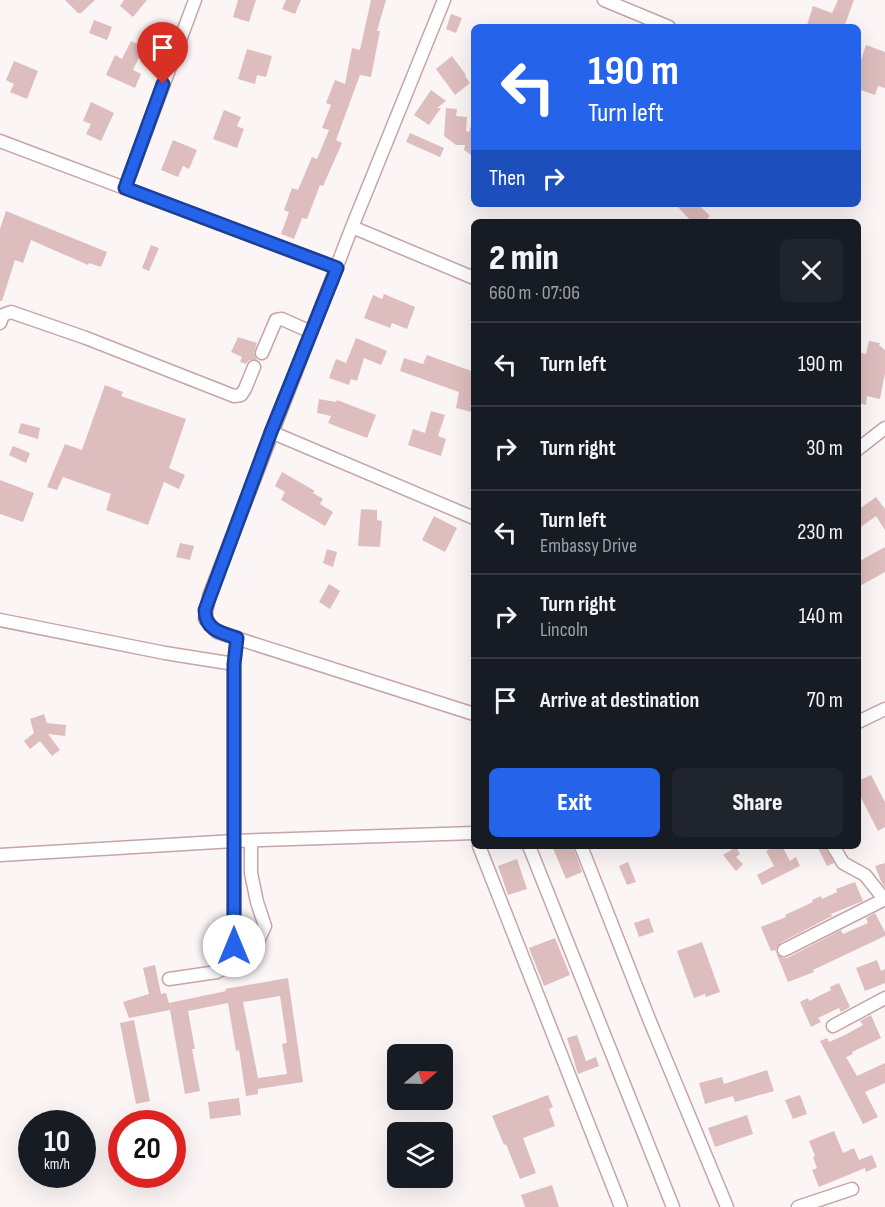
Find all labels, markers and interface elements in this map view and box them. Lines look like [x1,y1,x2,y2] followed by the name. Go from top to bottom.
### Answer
[137,22,188,84] pin
[146,31,179,64] icon: arrive
[588,46,679,97] text: 190 m
[489,48,567,126] icon: left
[588,97,664,129] text: Turn left
[537,162,570,195] icon: right
[489,165,525,192] text: Then
[489,237,559,280] text: 2 min
[780,239,843,302] button: close
[489,281,580,305] text: 660 m · 07:06
[489,348,522,381] icon: left
[540,351,606,378] text: Turn left
[798,351,843,378] text: 190 m
[489,432,522,465] icon: right
[540,435,616,462] text: Turn right
[806,435,843,462] text: 30 m
[540,507,606,534] text: Turn left
[489,516,522,549] icon: left
[797,519,843,546] text: 230 m
[540,534,637,558] text: Embassy Drive
[540,591,616,618] text: Turn right
[489,600,522,633] icon: right
[799,603,843,630] text: 140 m
[540,618,588,642] text: Lincoln
[489,684,522,717] icon: arrive
[540,687,699,714] text: Arrive at destination
[807,687,843,714] text: 70 m
[489,768,660,837] button: Exit
[672,768,843,837] button: Share
[202,914,266,978] position arrow
[387,1044,453,1110] north arrow
[387,1044,453,1188] map controls
[108,1110,186,1188] speed limit sign: 20
[387,1122,453,1188] button: layers
[44,1124,70,1160] text: 10
[44,1155,70,1174] text: km/h

